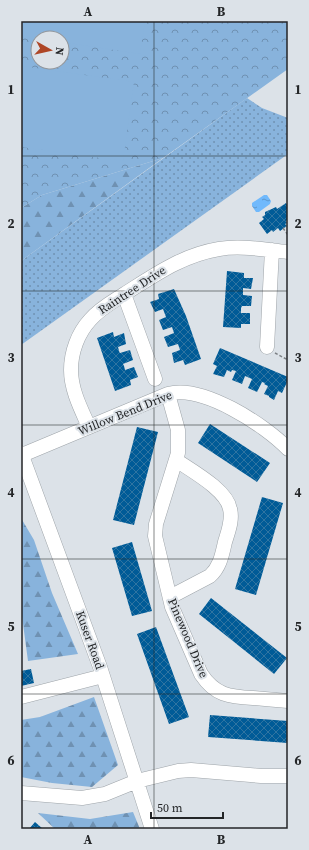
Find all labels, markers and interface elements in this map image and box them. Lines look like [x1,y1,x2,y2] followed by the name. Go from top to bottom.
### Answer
[84,3,93,20] text: A
[217,3,226,20] text: B
[30,30,70,70] north arrow
[51,46,67,56] text: N
[7,81,15,98] text: 1
[294,81,302,98] text: 1
[7,215,15,232] text: 2
[294,215,302,232] text: 2
[95,262,169,318] street label: Raintree Drive
[7,349,15,366] text: 3
[294,349,302,366] text: 3
[76,387,174,439] street label: Willow Bend Drive
[7,484,15,501] text: 4
[294,484,302,501] text: 4
[164,596,212,680] street label: Pinewood Drive
[72,609,108,672] street label: Kuser Road
[7,618,15,635] text: 5
[294,618,302,635] text: 5
[7,752,15,769] text: 6
[294,752,302,769] text: 6
[151,794,223,820] scale bar
[157,800,183,816] text: 50 m
[84,831,93,848] text: A
[217,831,226,848] text: B

